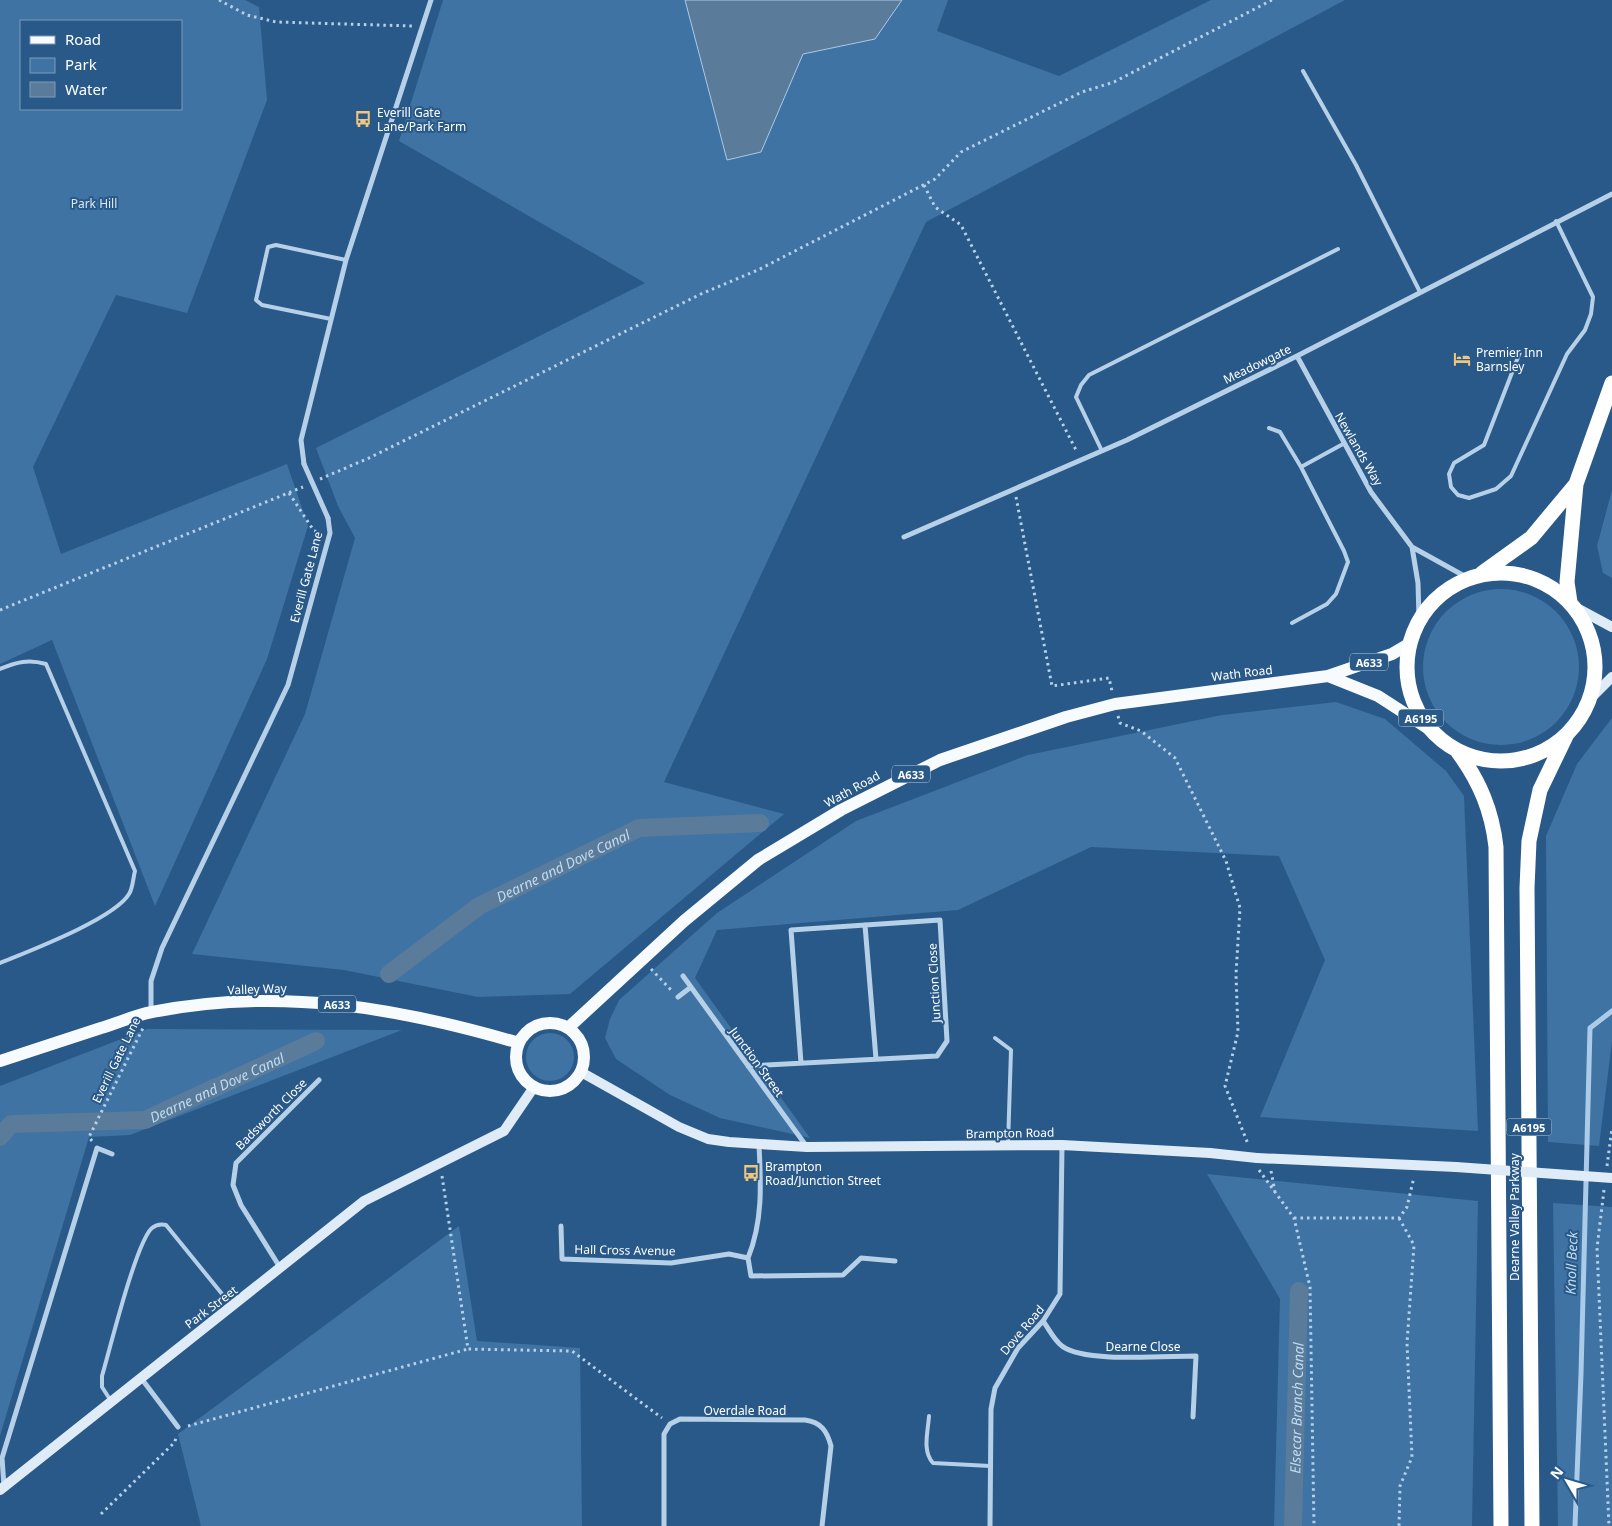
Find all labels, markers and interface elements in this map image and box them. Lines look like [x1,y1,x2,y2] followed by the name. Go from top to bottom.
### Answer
[20,20,182,110] legend
[65,29,101,49] text: Road
[65,54,97,74] text: Park
[65,79,107,99] text: Water
[377,104,466,135] place label: Everill Gate Lane/Park Farm
[353,109,373,129] bus stop icon: Everill Gate Lane/Park Farm
[71,195,117,212] park label: Park Hill
[1220,340,1294,388] street label: Meadowgate
[1476,344,1543,375] place label: Premier Inn Barnsley
[1452,349,1472,369] hotel icon: Premier Inn Barnsley
[1331,409,1387,490] street label: Newlands Way
[286,529,326,625] street label: Everill Gate Lane
[1350,654,1388,670] road number: A633
[1211,661,1273,685] street label: Wath Road
[1398,710,1444,726] road number: A6195
[892,766,930,782] road number: A633
[821,767,883,811] street label: Wath Road
[493,824,633,906] water label: Dearne and Dove Canal
[923,943,945,1024] street label: Junction Close
[227,979,288,999] street label: Valley Way
[318,996,356,1012] road number: A633
[88,1014,144,1106] street label: Everill Gate Lane
[725,1023,789,1101] street label: Junction Street
[146,1047,287,1126] water label: Dearne and Dove Canal
[232,1074,311,1153] street label: Badsworth Close
[1506,1118,1552,1136] road number: A6195
[965,1124,1055,1142] street label: Brampton Road
[1506,1152,1523,1281] street label: Dearne Valley Parkway
[765,1158,882,1189] place label: Brampton Road/Junction Street
[741,1163,761,1183] bus stop icon: Brampton Road/Junction Street
[1560,1230,1582,1295] water label: Knoll Beck
[574,1241,676,1259] street label: Hall Cross Avenue
[181,1281,241,1332] street label: Park Street
[996,1301,1048,1359] street label: Dove Road
[1106,1338,1181,1355] street label: Dearne Close
[1285,1342,1307,1474] water label: Elsecar Branch Canal
[704,1402,786,1419] street label: Overdale Road
[1542,1456,1592,1506] north arrow
[1545,1462,1567,1483] text: N

